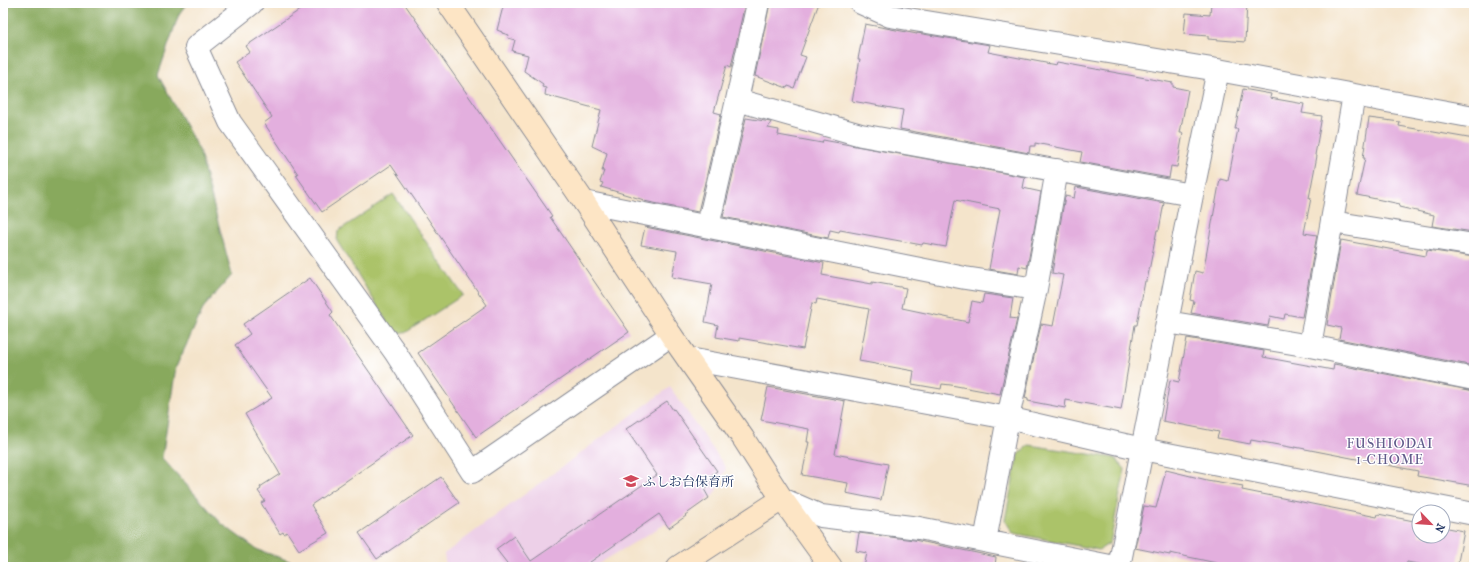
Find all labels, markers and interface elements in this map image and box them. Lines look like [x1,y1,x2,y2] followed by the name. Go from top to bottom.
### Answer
[1347,435,1433,468] district label: FUSHIODAI 1-CHOME
[622,472,640,490] school or university icon: ふしお台保育所
[643,474,734,489] place label: ふしお台保育所
[1411,504,1451,544] north arrow
[1432,521,1447,535] text: N

